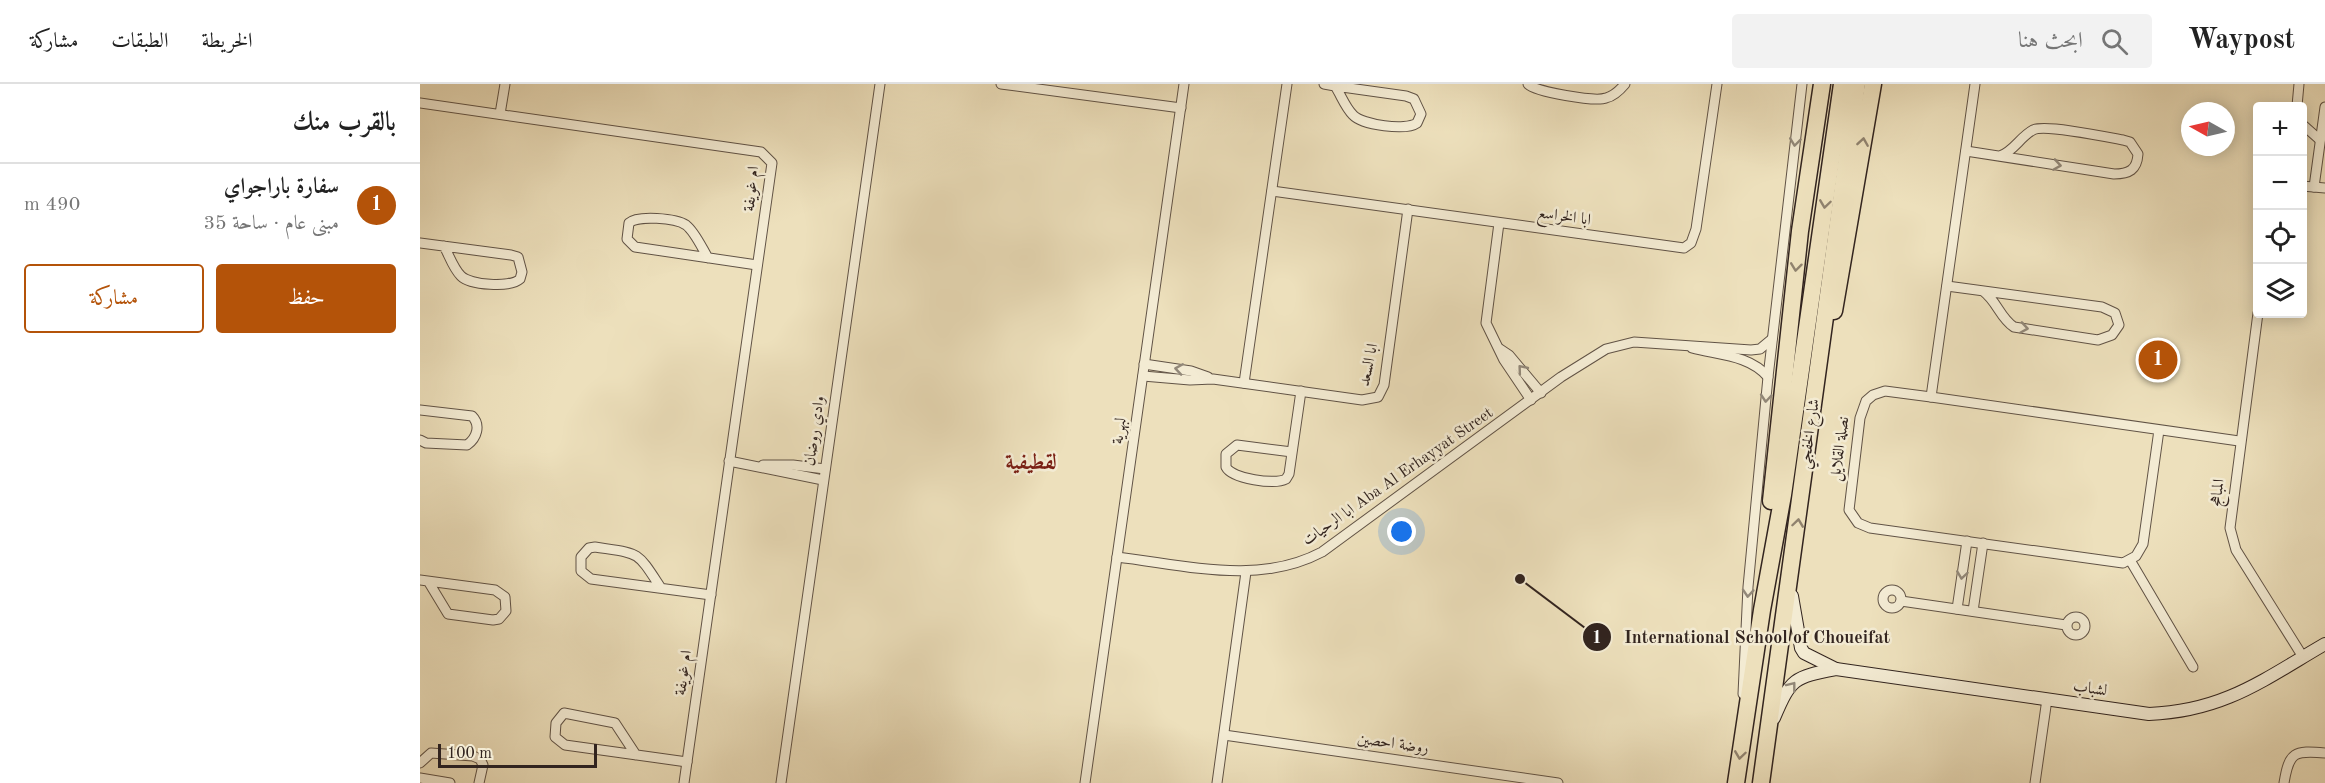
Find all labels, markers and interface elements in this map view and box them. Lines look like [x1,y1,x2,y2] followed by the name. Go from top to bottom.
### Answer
[1732,14,2152,68] search box
[2098,25,2131,58] icon: search
[2188,27,2295,55] text: Waypost
[2018,30,2083,52] text: ابحث هنا
[30,31,78,52] text: مشاركة
[111,31,168,52] text: الطبقات
[201,31,253,52] text: الخريطة
[2181,102,2235,156] north arrow
[2253,102,2307,318] map controls
[2253,102,2307,156] button: +
[293,110,396,136] text: بالقرب منك
[1789,138,1802,147] one-way arrow
[1857,138,1869,147] one-way arrow
[2253,156,2307,210] button: −
[2052,158,2061,170] one-way arrow
[742,166,767,213] street label: ام غويفة
[224,176,339,198] text: سفارة باراجواي
[24,195,80,215] text: 490 m
[371,195,382,215] text: 1
[1819,200,1831,209] one-way arrow
[1535,205,1592,235] street label: ابا الخراسع
[2253,210,2307,264] button: locate
[204,214,339,234] text: مبنى عام · ساحة 35
[1790,262,1803,271] one-way arrow
[24,264,204,333] button: مشاركة
[216,264,396,333] button: حفظ
[2253,264,2307,318] button: layers
[2020,322,2029,334] one-way arrow
[2138,338,2178,382] pin: 1
[1357,342,1381,388] street label: ابا السعد
[1174,363,1184,376] one-way arrow
[1518,365,1529,376] one-way arrow
[1760,394,1773,403] one-way arrow
[802,395,831,467] street label: وادي روضان
[1797,398,1829,471] street label: شارع الخفجي
[1299,404,1496,549] street label: ابا الرحيات Aba Al Erhayyat Street
[1828,416,1854,483] street label: نصلة القلايل
[1110,417,1131,445] street label: لبهرية
[1005,452,1057,474] district label: لقطيفية
[2208,478,2232,508] street label: المباهج
[1387,517,1416,546] your location
[1791,519,1804,528] one-way arrow
[1957,570,1969,579] one-way arrow
[1742,588,1755,597] one-way arrow
[1582,619,1902,655] callout: International School of Choueifat
[1592,629,1602,647] text: 1
[1624,629,1891,647] text: International School of Choueifat
[673,649,700,697] street label: ام غويفة
[2072,679,2108,700] street label: لشباب
[1784,682,1795,693] one-way arrow
[1356,731,1430,757] street label: روضة احصين
[438,741,597,768] scale bar
[447,746,492,762] text: 100 m
[1734,750,1746,759] one-way arrow

